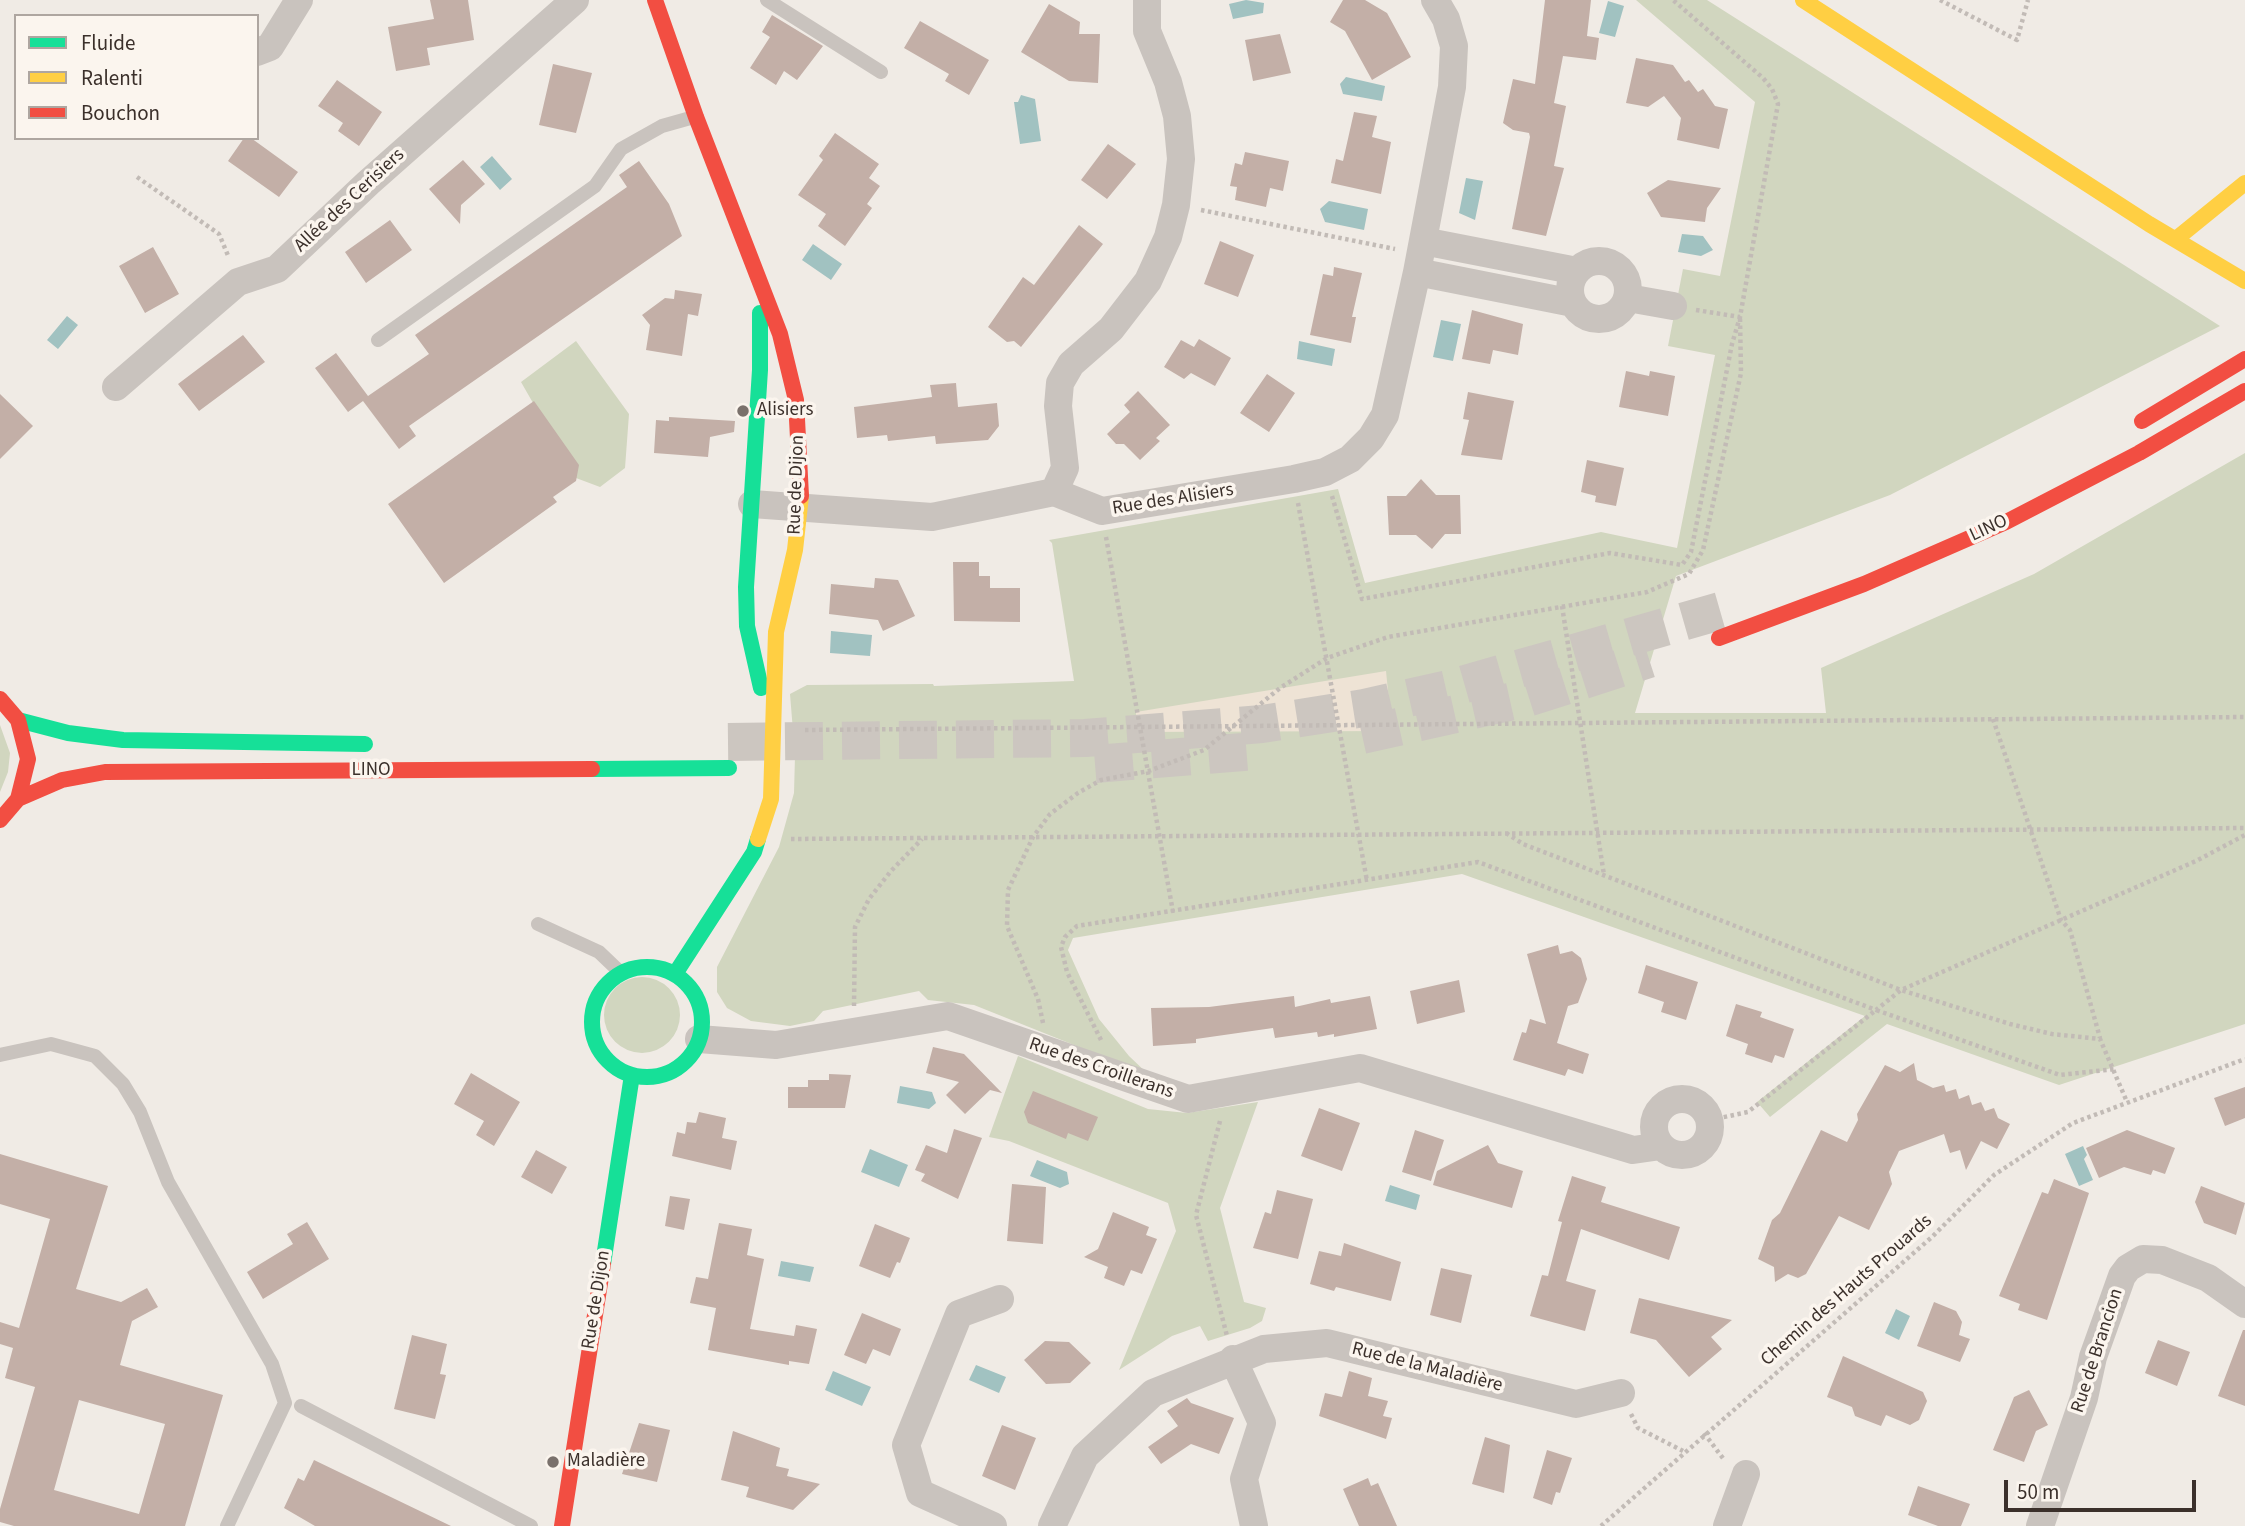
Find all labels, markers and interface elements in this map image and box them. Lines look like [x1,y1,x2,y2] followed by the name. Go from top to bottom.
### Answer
[14,14,259,140] legend
[81,28,135,58] text: Fluide
[81,63,143,93] text: Ralenti
[81,98,160,128] text: Bouchon
[290,144,410,258] street label: Allée des Cerisiers
[757,400,813,422] place label: Alisiers
[735,403,751,419] marker: Alisiers
[784,435,810,535] street label: Rue de Dijon
[1111,479,1235,521] street label: Rue des Alisiers
[1966,510,2012,548] street label: LINO
[351,760,391,782] street label: LINO
[1026,1034,1176,1104] street label: Rue des Croillerans
[1757,1210,1937,1372] street label: Chemin des Hauts Prouards
[578,1249,616,1351] street label: Rue de Dijon
[2067,1286,2129,1416] street label: Rue de Brancion
[1349,1338,1505,1398] street label: Rue de la Maladière
[567,1451,645,1473] place label: Maladière
[545,1454,561,1470] marker: Maladière
[2007,1466,2200,1510] scale bar
[2017,1477,2059,1507] text: 50 m

